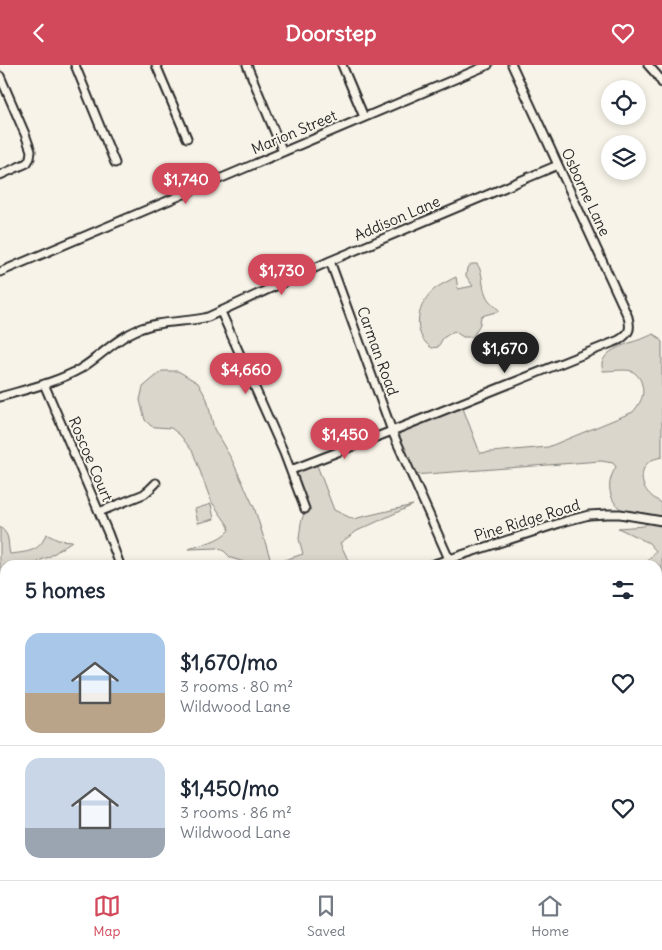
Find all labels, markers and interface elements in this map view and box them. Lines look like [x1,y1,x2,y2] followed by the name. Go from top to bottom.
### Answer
[25,19,53,47] icon: back
[286,19,376,47] text: Doorstep
[609,19,637,47] icon: heart
[601,80,646,180] map controls
[601,80,646,125] button: locate
[248,106,340,158] street label: Marion Street
[601,135,646,180] button: layers
[557,145,615,239] street label: Osborne Lane
[145,163,227,205] pin: $1,740
[163,169,209,189] text: $1,740
[351,191,443,245] street label: Addison Lane
[241,253,323,296] pin: $1,730
[259,260,305,280] text: $1,730
[353,304,403,398] street label: Carman Road
[464,331,546,374] pin: $1,670
[482,338,528,358] text: $1,670
[205,353,287,395] pin: $4,660
[221,359,271,379] text: $4,660
[65,414,117,504] street label: Roscoe Court
[304,417,386,460] pin: $1,450
[322,424,368,444] text: $1,450
[472,495,582,545] street label: Pine Ridge Road
[609,576,637,604] icon: filters
[25,577,105,604] text: 5 homes
[180,649,278,676] text: $1,670/mo
[65,653,125,713] icon: home
[609,669,637,697] icon: heart
[180,676,293,696] text: 3 rooms · 80 m²
[180,696,291,716] text: Wildwood Lane
[180,775,279,802] text: $1,450/mo
[65,778,125,838] icon: home
[609,794,637,822] icon: heart
[180,802,292,822] text: 3 rooms · 86 m²
[180,822,291,842] text: Wildwood Lane
[93,892,121,940] tab: Map
[307,892,345,940] tab: Saved
[531,892,569,940] tab: Home

